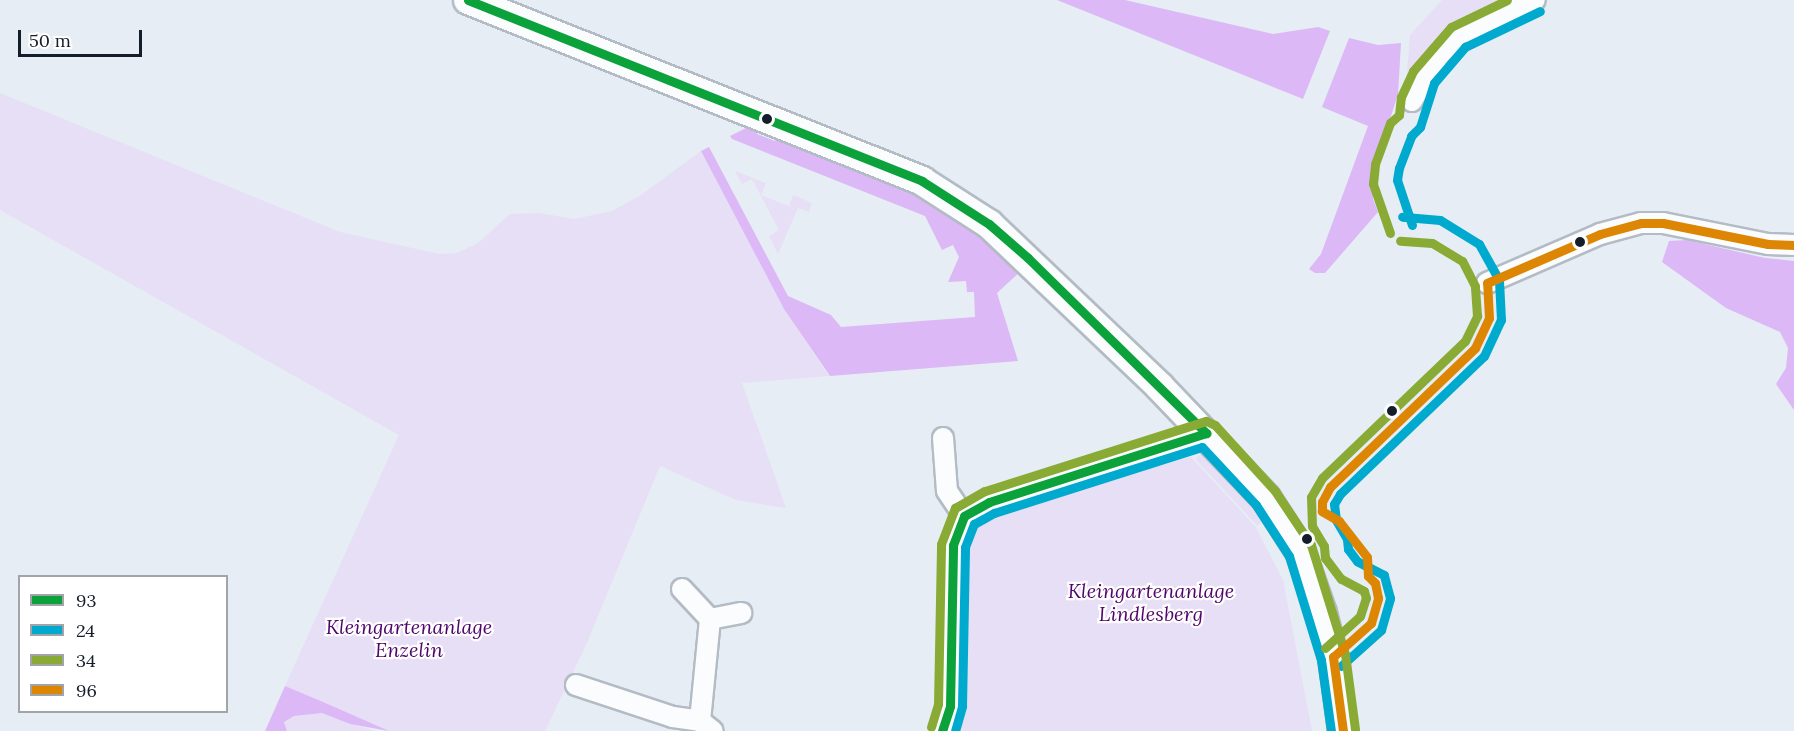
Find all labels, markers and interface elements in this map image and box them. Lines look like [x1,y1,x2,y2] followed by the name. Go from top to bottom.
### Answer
[21,18,146,56] scale bar
[29,29,71,52] text: 50 m
[761,113,773,125] unlabelled marker
[1574,236,1586,248] unlabelled marker
[1386,405,1398,417] unlabelled marker
[1301,533,1313,545] unlabelled marker
[18,575,228,713] legend
[1068,579,1234,626] park label: Kleingartenanlage Lindlesberg
[76,589,96,612] text: 93
[326,614,492,661] park label: Kleingartenanlage Enzelin
[76,619,95,642] text: 24
[76,649,96,672] text: 34
[76,679,97,702] text: 96

